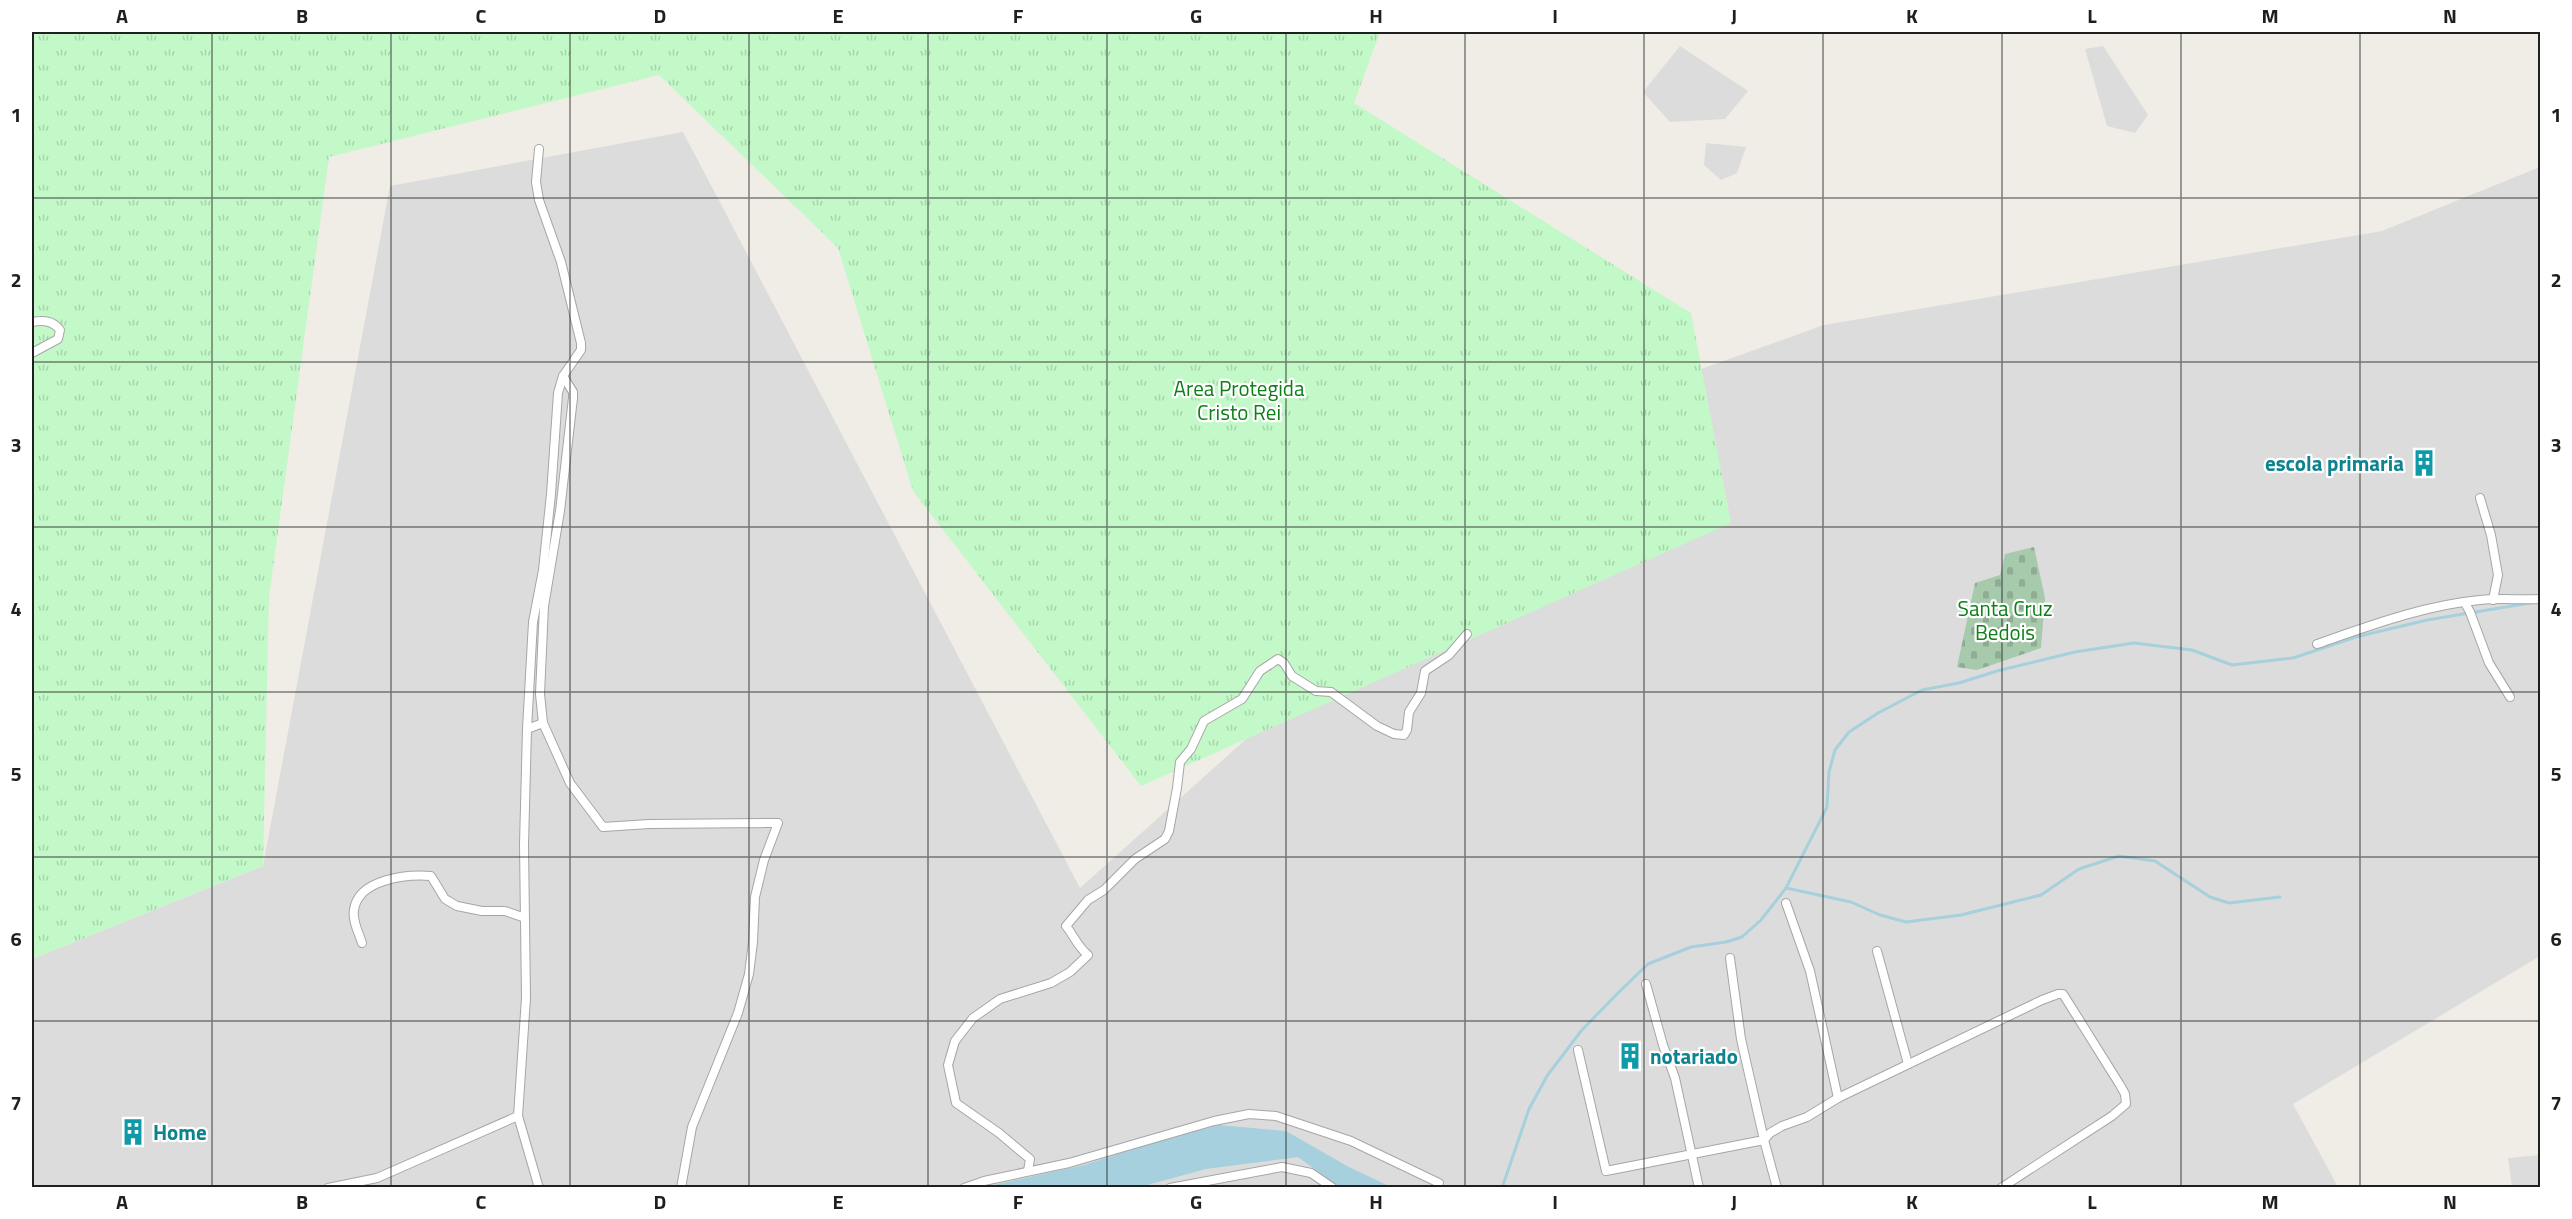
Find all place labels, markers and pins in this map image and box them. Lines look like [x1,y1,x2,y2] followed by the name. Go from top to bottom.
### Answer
[2265,447,2404,479] place label: escola primaria
[2409,448,2439,478] building icon: escola primaria
[1650,1040,1738,1072] place label: notariado
[1615,1041,1645,1071] building icon: notariado
[153,1116,207,1148] place label: Home
[118,1117,148,1147] building icon: Home

